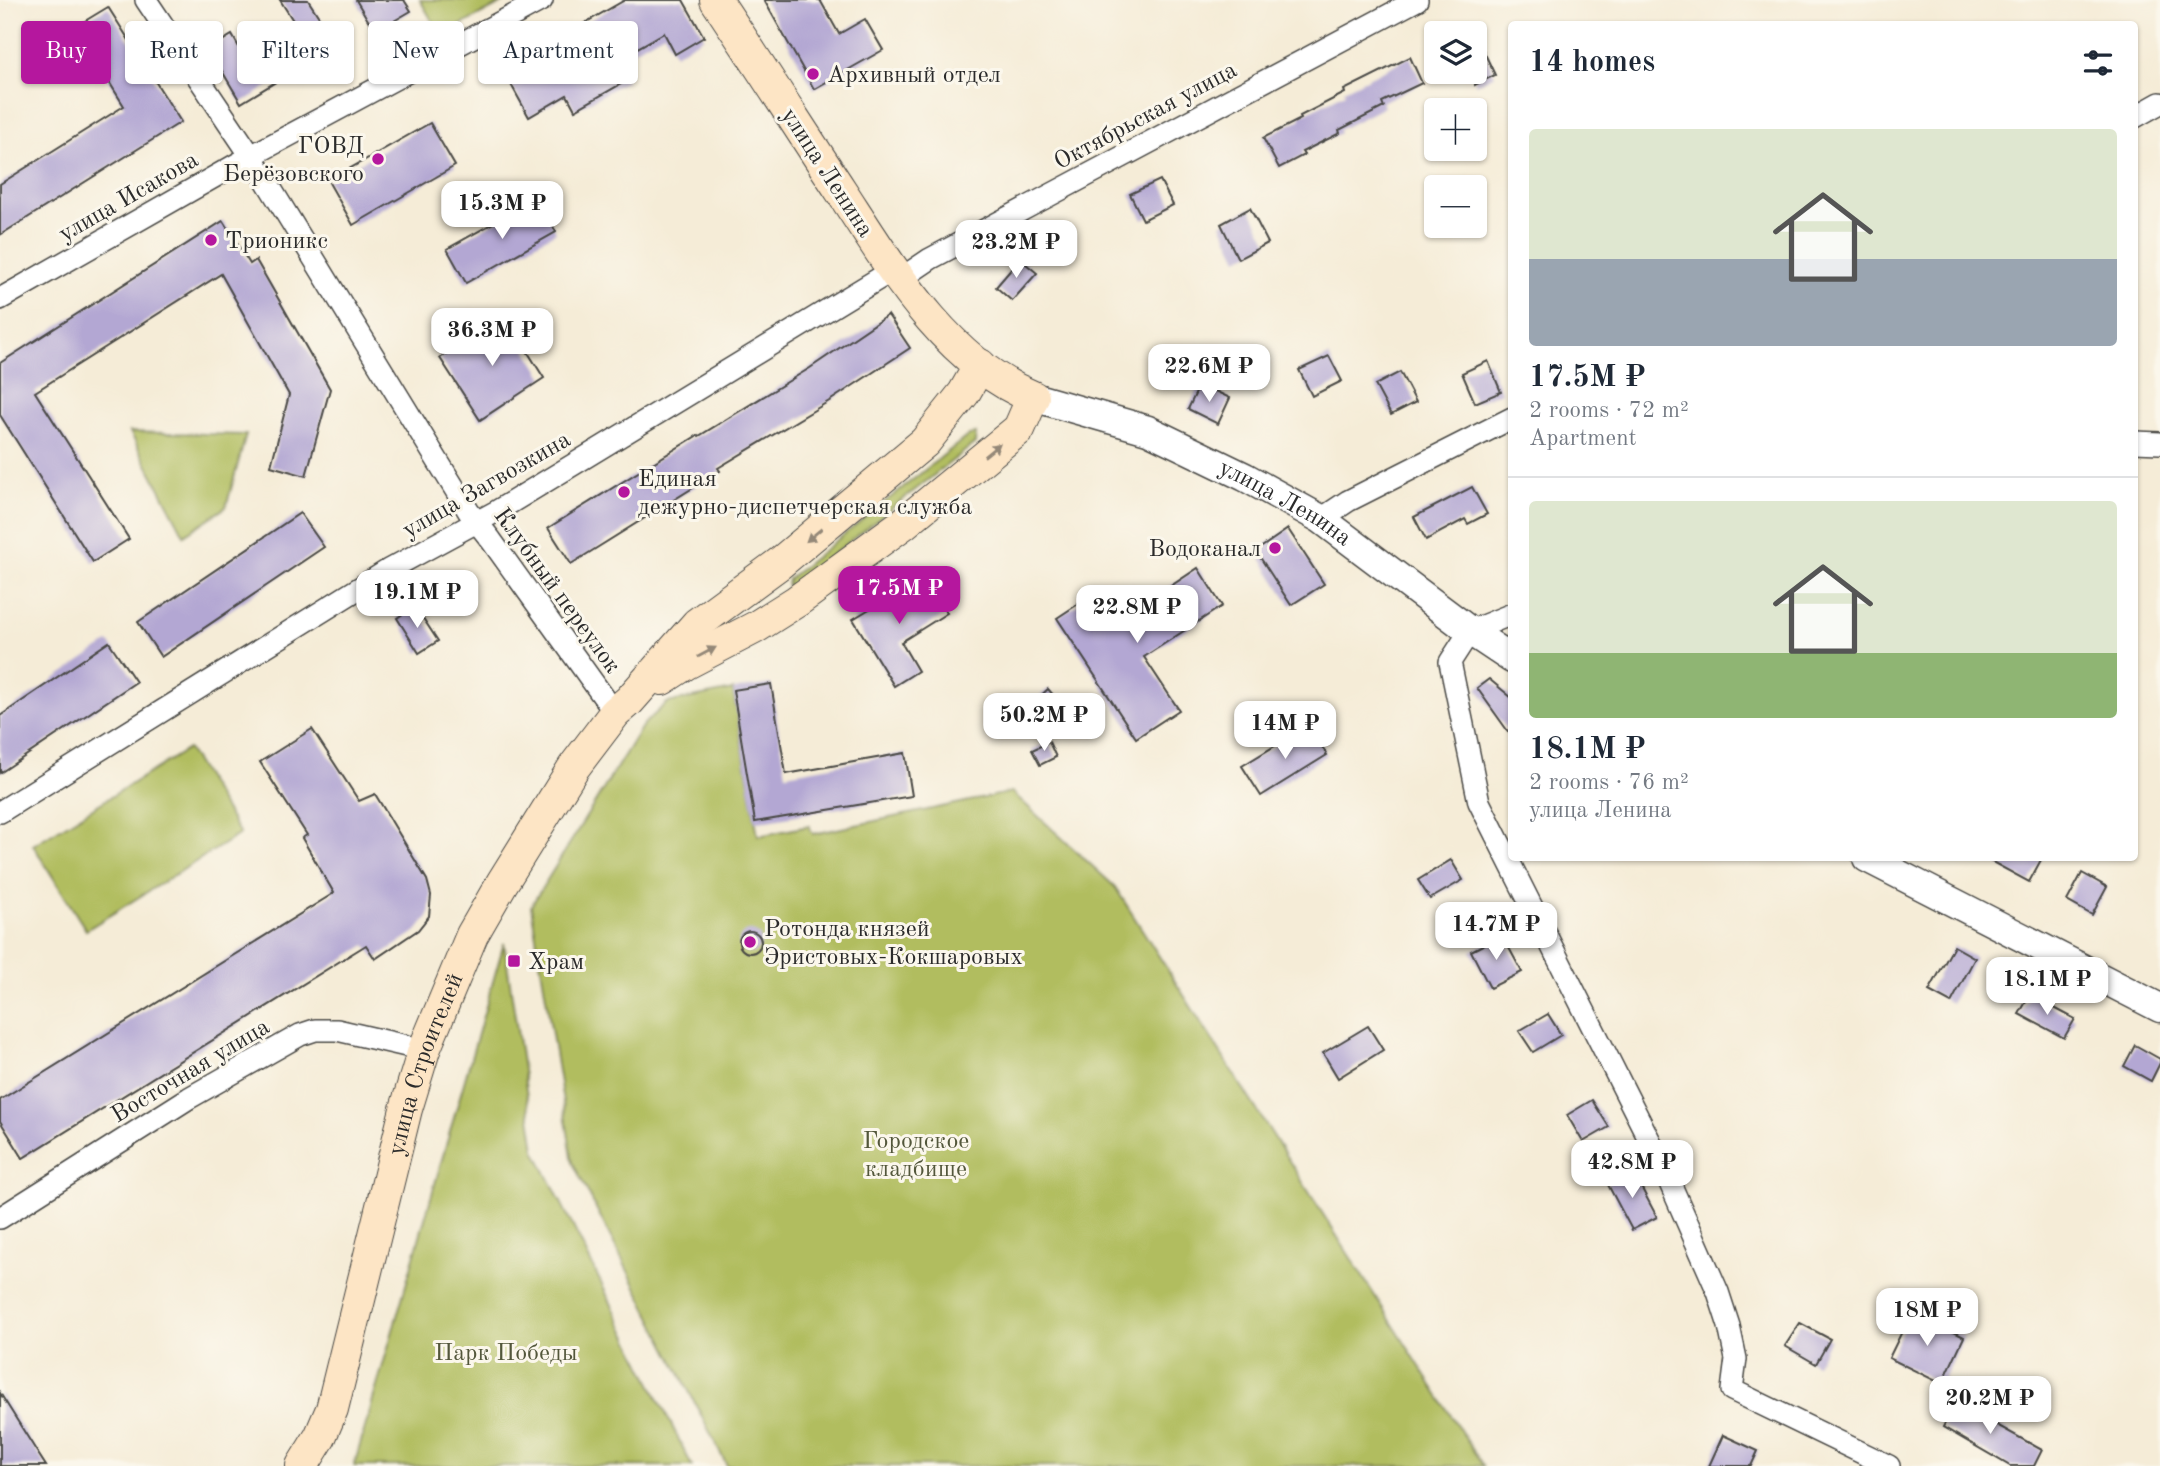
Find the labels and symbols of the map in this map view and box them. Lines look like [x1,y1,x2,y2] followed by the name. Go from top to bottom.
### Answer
[1051,58,1241,175] street label: Октябрьская улица
[827,64,1001,88] place label: Архивный отдел
[805,66,821,82] marker: Архивный отдел
[776,104,877,242] street label: улица Ленина
[223,135,364,187] place label: ГОВД Берёзовского
[55,148,203,247] street label: улица Исакова
[370,151,386,167] marker: ГОВД Берёзовского
[437,182,567,241] pin: 15.3M ₽
[951,220,1081,280] pin: 23.2M ₽
[225,230,328,254] place label: Трионикс
[203,232,219,248] marker: Трионикс
[427,308,557,368] pin: 36.3M ₽
[1144,344,1274,404] pin: 22.6M ₽
[399,428,575,543] street label: улица Загвозкина
[983,444,1001,458] one-way arrow
[1215,456,1355,551] street label: улица Ленина
[638,468,972,520] place label: Единая дежурно-диспетчерская служба
[616,484,632,500] marker: Единая дежурно-диспетчерская служба
[489,504,624,678] street label: Клубный переулок
[805,527,822,542] one-way arrow
[1149,538,1261,562] place label: Водоканал
[1267,540,1283,556] marker: Водоканал
[834,566,964,626] pin: 17.5M ₽
[352,570,482,630] pin: 19.1M ₽
[1072,586,1202,645] pin: 22.8M ₽
[698,647,718,659] one-way arrow
[979,694,1109,753] pin: 50.2M ₽
[1236,702,1334,761] pin: 14M ₽
[1431,902,1561,962] pin: 14.7M ₽
[764,918,1023,970] place label: Ротонда князей Эристовых-Кокшаровых
[742,934,758,950] marker: Ротонда князей Эристовых-Кокшаровых
[528,951,584,975] place label: Храм
[506,953,522,969] marker: Храм
[1982,958,2112,1017] pin: 18.1M ₽
[385,970,469,1158] street label: улица Строителей
[108,1015,274,1128] street label: Восточная улица
[863,1130,969,1182] park label: Городское кладбище
[1567,1140,1697,1200] pin: 42.8M ₽
[1878,1288,1976,1348] pin: 18M ₽
[434,1342,578,1366] park label: Парк Победы
[1925,1376,2055,1436] pin: 20.2M ₽

